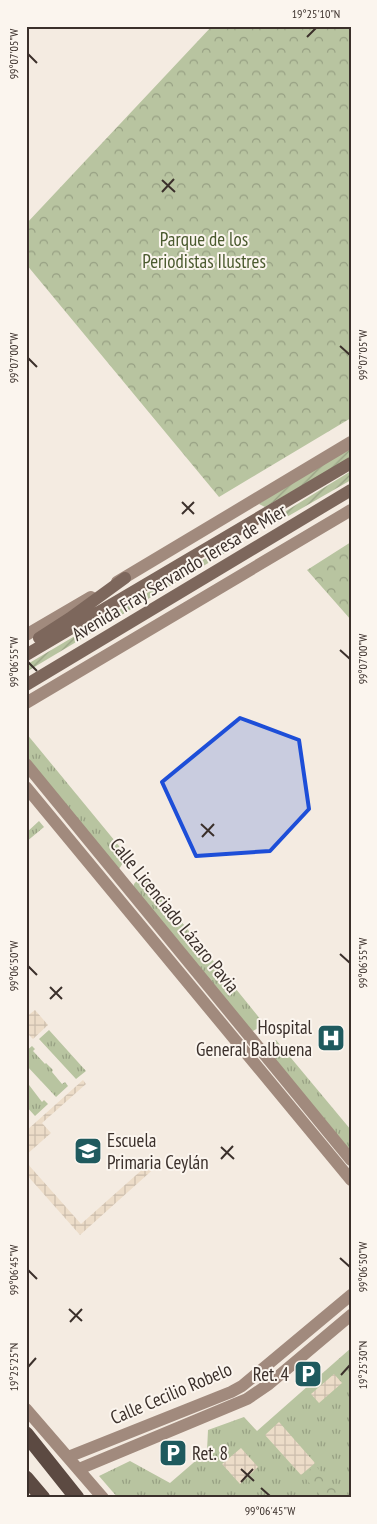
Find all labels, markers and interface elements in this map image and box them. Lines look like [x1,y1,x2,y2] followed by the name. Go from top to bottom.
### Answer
[292,6,340,21] text: 19°25'10"N
[6,29,21,79] text: 99°07'05"W
[142,227,266,273] park label: Parque de los Periodistas Ilustres
[355,330,370,380] text: 99°07'05"W
[6,333,21,383] text: 99°07'00"W
[67,498,292,646] street label: Avenida Fray Servando Teresa de Mier
[355,634,370,684] text: 99°07'00"W
[6,637,21,687] text: 99°06'55"W
[105,833,245,997] street label: Calle Licenciado Lázaro Pavia
[355,938,370,988] text: 99°06'55"W
[6,941,21,991] text: 99°06'50"W
[196,1015,313,1061] place label: Hospital General Balbuena
[316,1023,346,1053] hospital icon: Hospital General Balbuena
[107,1128,209,1174] place label: Escuela Primaria Ceylán
[73,1136,103,1166] school or university icon: Escuela Primaria Ceylán
[355,1242,370,1292] text: 99°06'50"W
[6,1245,21,1295] text: 99°06'45"W
[355,1341,370,1389] text: 19°25'30"N
[6,1343,21,1391] text: 19°25'25"N
[107,1357,235,1429] street label: Calle Cecilio Robelo
[293,1359,323,1389] parking icon: Ret. 4
[253,1362,289,1386] place label: Ret. 4
[158,1438,188,1468] parking icon: Ret. 8
[192,1441,228,1465] place label: Ret. 8
[245,1503,295,1518] text: 99°06'45"W

